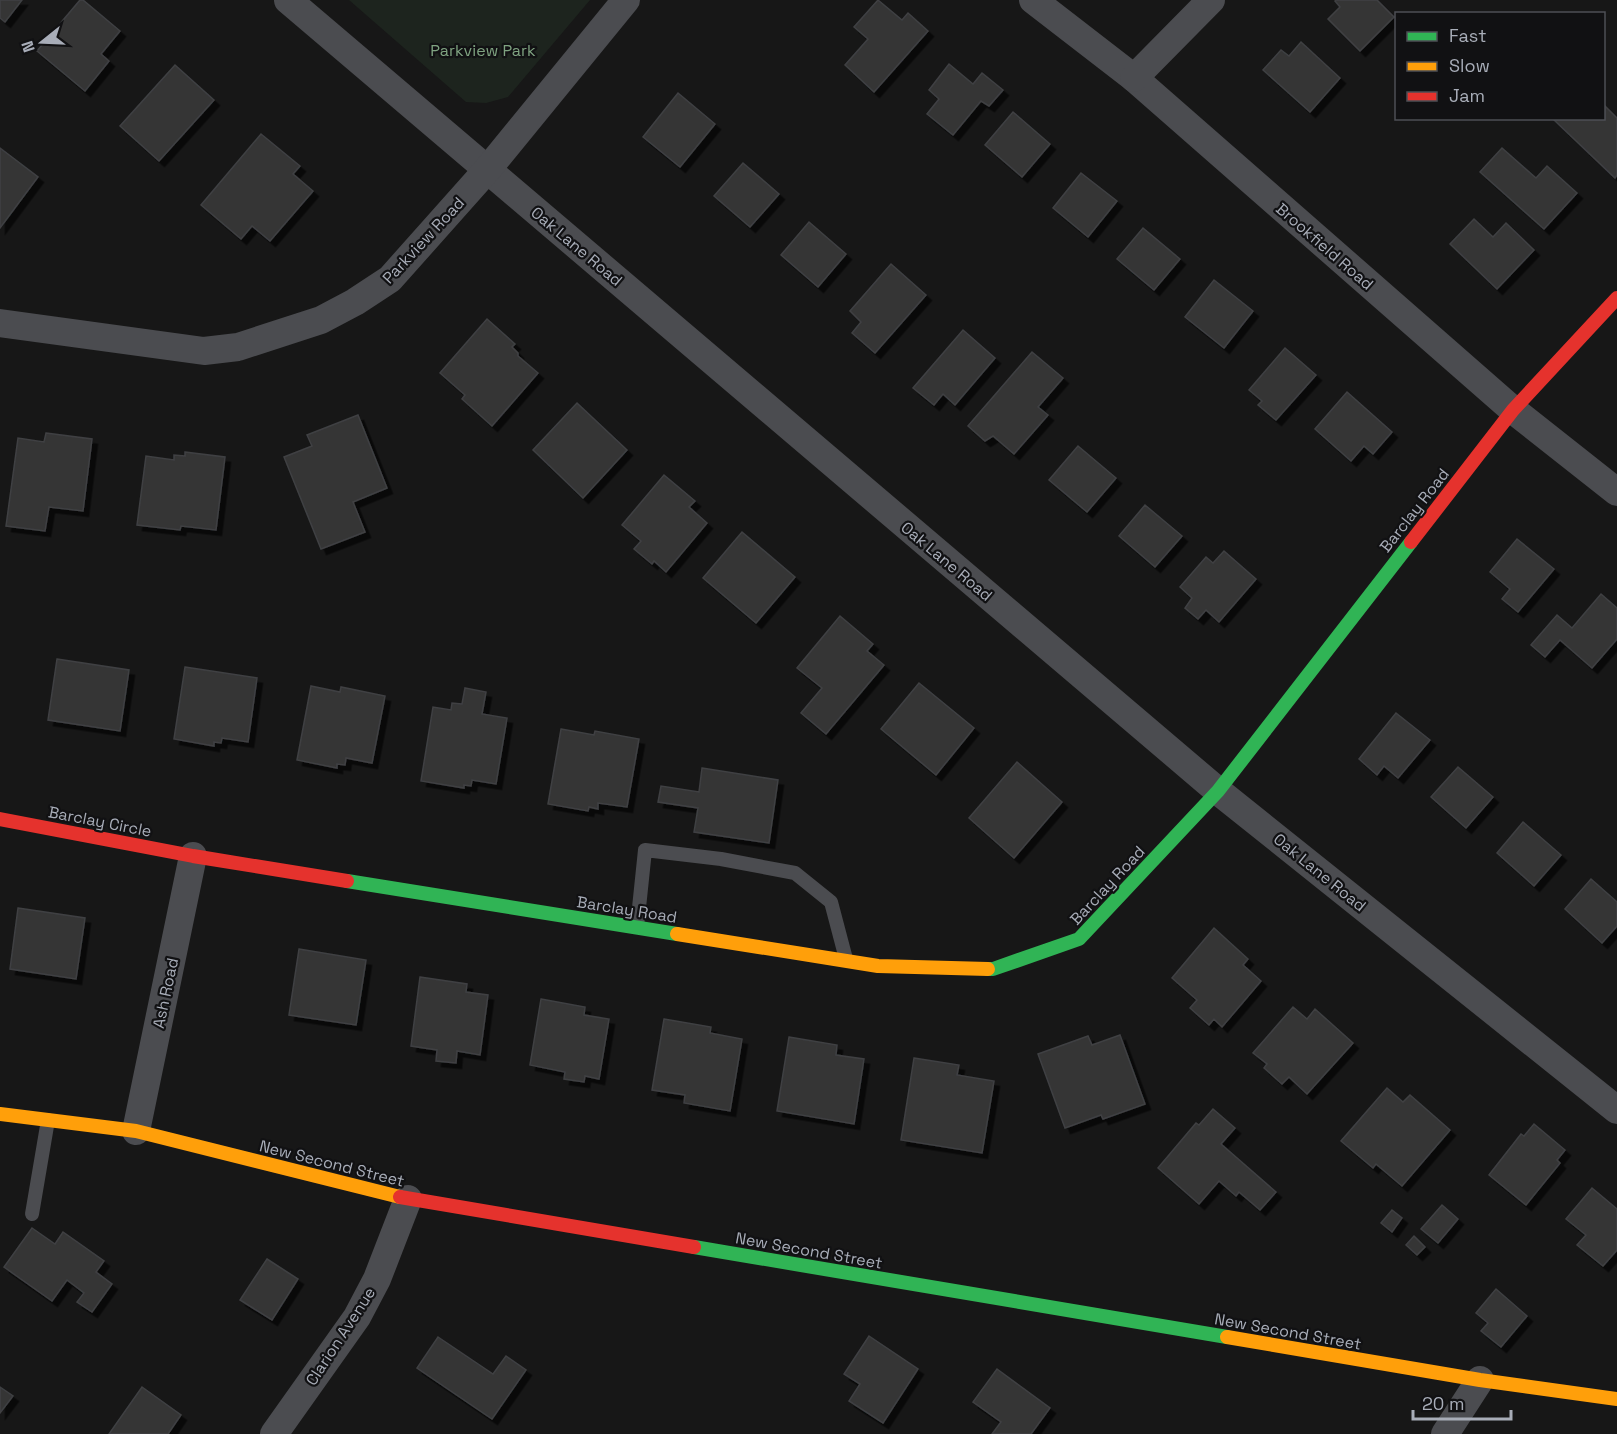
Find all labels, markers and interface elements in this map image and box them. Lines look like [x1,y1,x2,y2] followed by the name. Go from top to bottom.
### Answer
[12,12,72,72] north arrow
[1395,12,1605,120] legend
[1449,24,1486,47] text: Fast
[17,38,40,55] text: N
[430,40,536,61] park label: Parkview Park
[1449,54,1490,77] text: Slow
[1449,84,1485,107] text: Jam
[378,192,469,288] street label: Parkview Road
[1272,198,1378,294] street label: Brookfield Road
[527,202,627,291] street label: Oak Lane Road
[1375,464,1454,557] street label: Barclay Road
[897,517,997,606] street label: Oak Lane Road
[46,801,153,842] street label: Barclay Circle
[1269,829,1370,916] street label: Oak Lane Road
[1065,841,1150,930] street label: Barclay Road
[575,891,679,928] street label: Barclay Road
[148,956,183,1030] street label: Ash Road
[257,1135,407,1192] street label: New Second Street
[734,1227,884,1274] street label: New Second Street
[301,1283,380,1390] street label: Clarion Avenue
[1213,1308,1363,1355] street label: New Second Street
[1413,1383,1510,1421] scale bar
[1422,1392,1465,1415] text: 20 m

